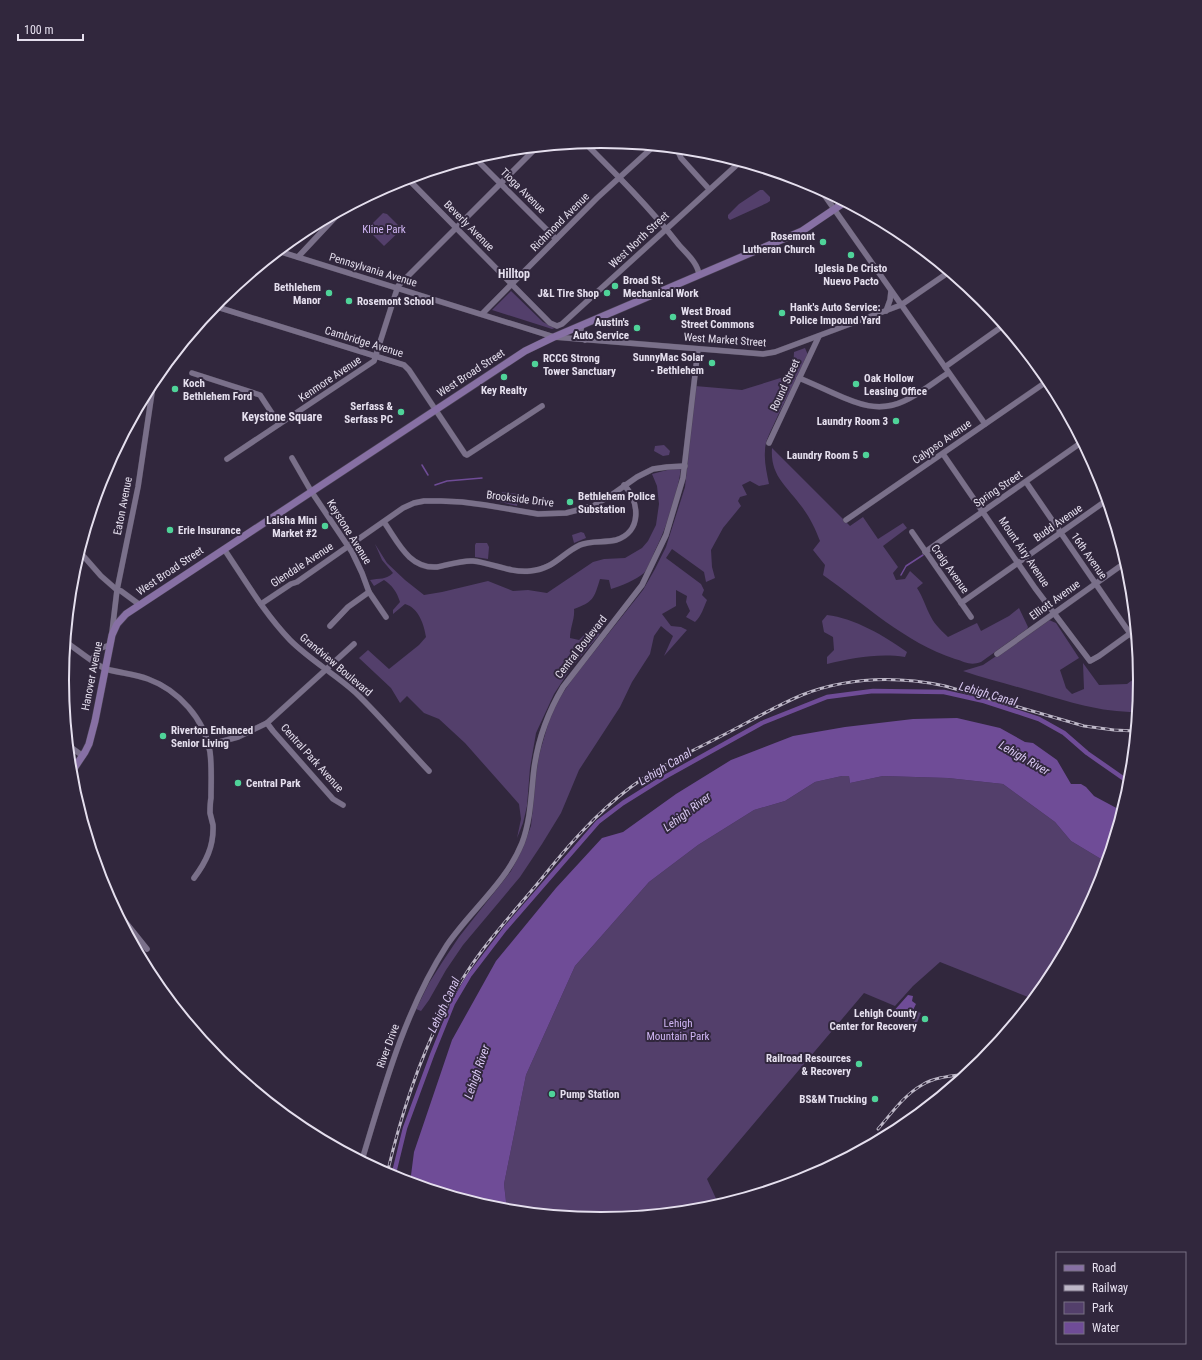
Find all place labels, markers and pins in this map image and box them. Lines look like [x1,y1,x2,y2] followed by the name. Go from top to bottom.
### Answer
[743,230,816,256] place label: Rosemont Lutheran Church
[818,237,828,247] marker: Rosemont Lutheran Church
[846,250,856,260] marker: Iglesia De Cristo Nuevo Pacto
[815,262,888,288] place label: Iglesia De Cristo Nuevo Pacto
[623,274,699,300] place label: Broad St. Mechanical Work
[274,281,321,307] place label: Bethlehem Manor
[610,281,620,291] marker: Broad St. Mechanical Work
[537,287,600,300] place label: J&L Tire Shop
[324,288,334,298] marker: Bethlehem Manor
[602,288,612,298] marker: J&L Tire Shop
[357,295,434,308] place label: Rosemont School
[344,296,354,306] marker: Rosemont School
[790,301,881,327] place label: Hank's Auto Service: Police Impound Yard
[681,305,754,331] place label: West Broad Street Commons
[777,308,787,318] marker: Hank's Auto Service: Police Impound Yard
[668,312,678,322] marker: West Broad Street Commons
[573,316,629,342] place label: Austin's Auto Service
[632,323,642,333] marker: Austin's Auto Service
[633,351,704,377] place label: SunnyMac Solar - Bethlehem
[543,352,616,378] place label: RCCG Strong Tower Sanctuary
[707,358,717,368] marker: SunnyMac Solar - Bethlehem
[530,359,540,369] marker: RCCG Strong Tower Sanctuary
[499,372,509,382] marker: Key Realty
[864,372,927,398] place label: Oak Hollow Leasing Office
[183,377,252,403] place label: Koch Bethlehem Ford
[851,379,861,389] marker: Oak Hollow Leasing Office
[170,384,180,394] marker: Koch Bethlehem Ford
[481,384,527,397] place label: Key Realty
[344,400,394,426] place label: Serfass & Serfass PC
[396,407,406,417] marker: Serfass & Serfass PC
[817,415,888,428] place label: Laundry Room 3
[891,416,901,426] marker: Laundry Room 3
[787,449,858,462] place label: Laundry Room 5
[861,450,871,460] marker: Laundry Room 5
[578,490,655,516] place label: Bethlehem Police Substation
[565,497,575,507] marker: Bethlehem Police Substation
[266,514,317,540] place label: Laisha Mini Market #2
[320,521,330,531] marker: Laisha Mini Market #2
[178,524,241,537] place label: Erie Insurance
[165,525,175,535] marker: Erie Insurance
[171,724,253,750] place label: Riverton Enhanced Senior Living
[158,731,168,741] marker: Riverton Enhanced Senior Living
[246,777,301,790] place label: Central Park
[233,778,243,788] marker: Central Park
[829,1007,917,1033] place label: Lehigh County Center for Recovery
[920,1014,930,1024] marker: Lehigh County Center for Recovery
[766,1052,851,1078] place label: Railroad Resources & Recovery
[854,1059,864,1069] marker: Railroad Resources & Recovery
[560,1088,619,1101] place label: Pump Station
[547,1089,557,1099] marker: Pump Station
[799,1093,867,1106] place label: BS&M Trucking
[870,1094,880,1104] marker: BS&M Trucking

